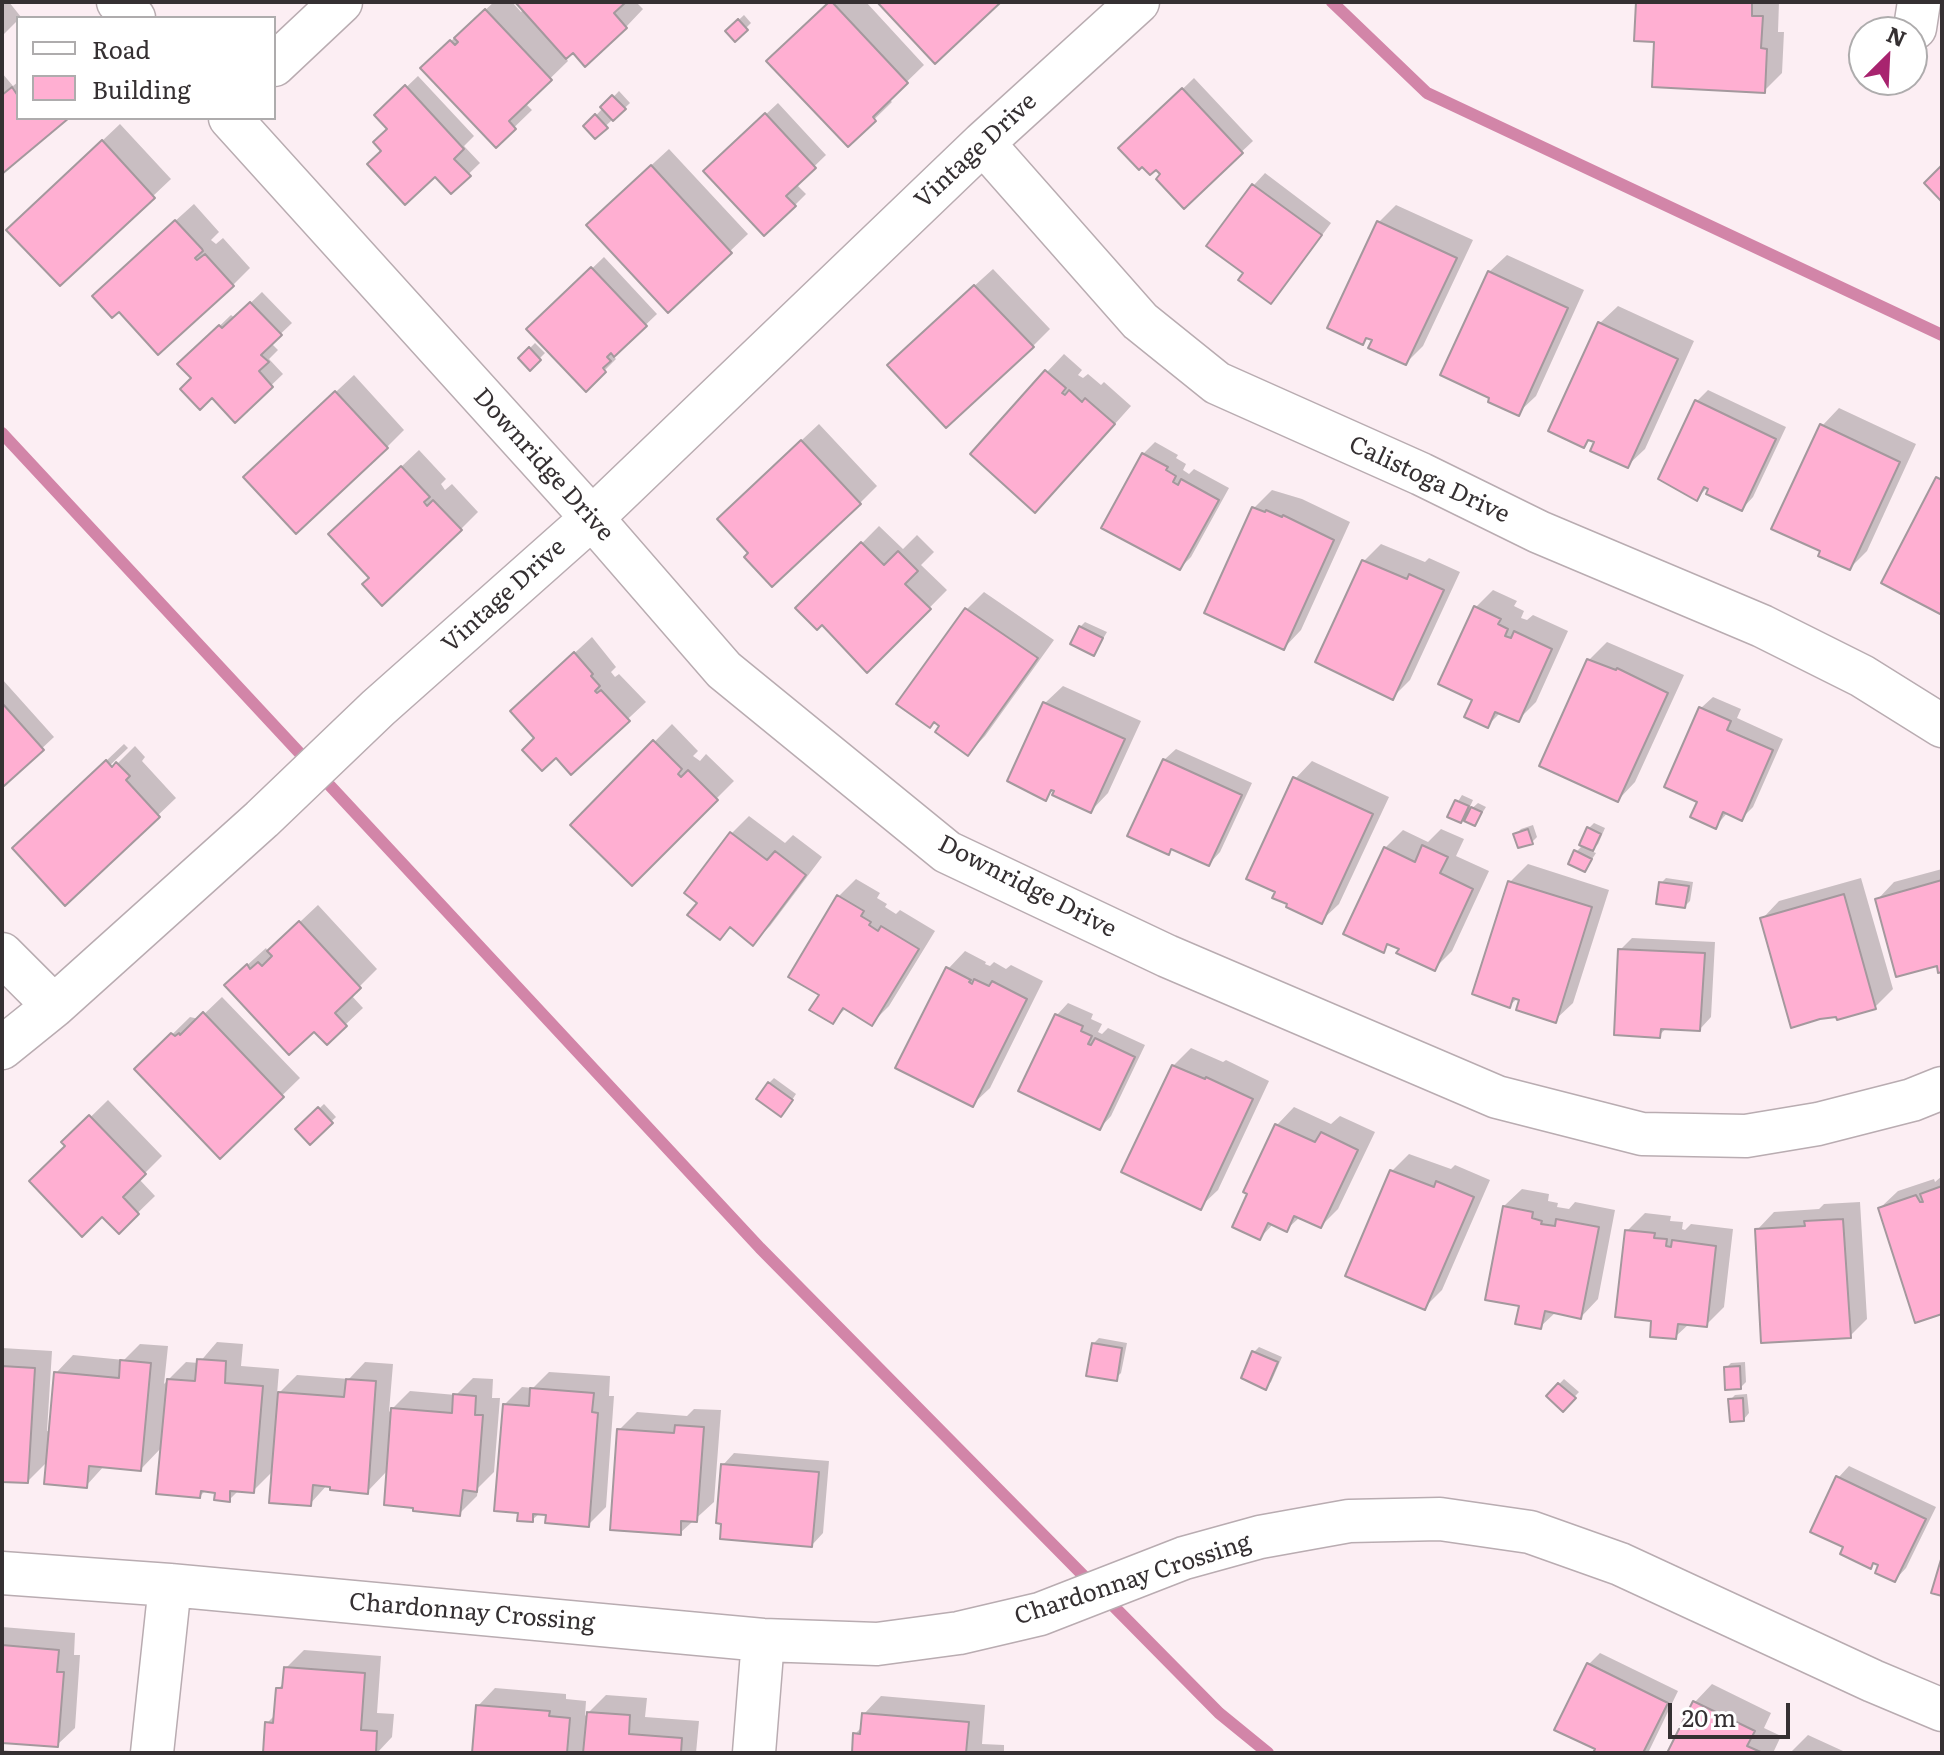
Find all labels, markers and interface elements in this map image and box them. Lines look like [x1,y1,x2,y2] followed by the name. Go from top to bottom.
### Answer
[16,16,276,120] legend
[1848,16,1928,96] north arrow
[1882,17,1912,54] text: N
[92,31,150,66] text: Road
[92,71,191,106] text: Building
[909,87,1043,215] street label: Vintage Drive
[467,383,619,547] street label: Downridge Drive
[1344,430,1514,530] street label: Calistoga Drive
[436,533,572,659] street label: Vintage Drive
[933,830,1121,944] street label: Downridge Drive
[1011,1528,1255,1632] street label: Chardonnay Crossing
[348,1588,596,1638] street label: Chardonnay Crossing
[1672,1687,1794,1737] scale bar
[1682,1699,1736,1734] text: 20 m

